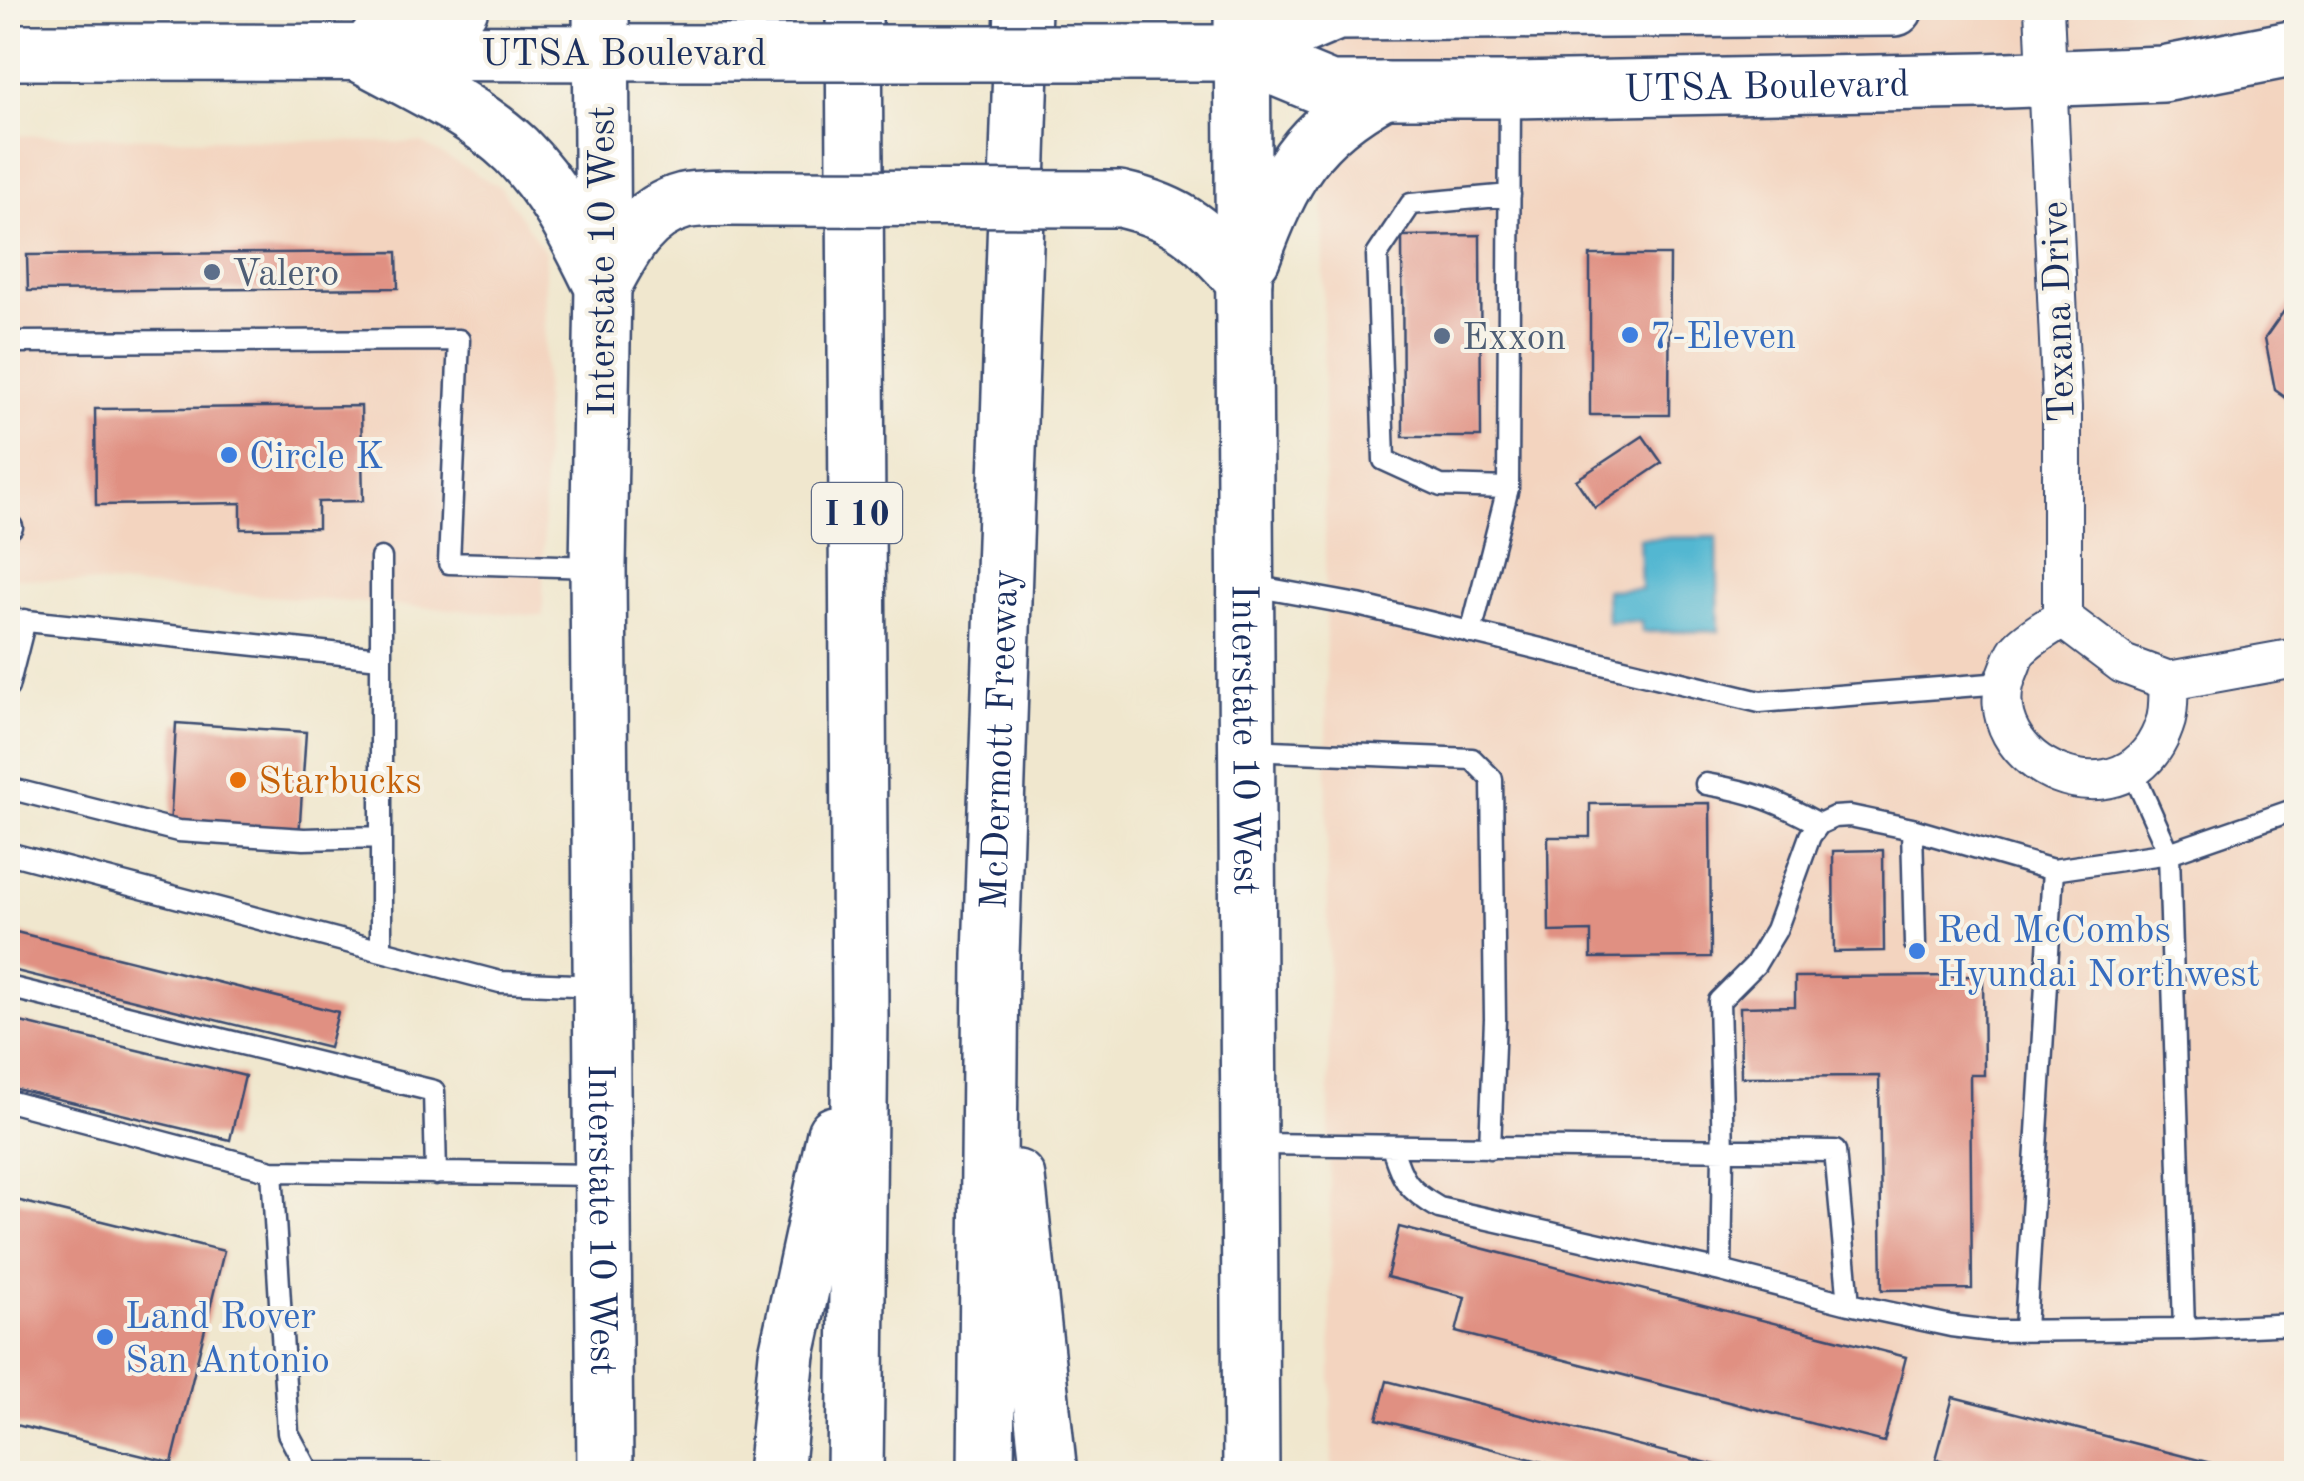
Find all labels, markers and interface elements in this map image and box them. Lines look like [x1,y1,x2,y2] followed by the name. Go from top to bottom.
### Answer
[481,36,767,74] street label: UTSA Boulevard
[1624,66,1910,110] street label: UTSA Boulevard
[585,106,623,416] street label: Interstate 10 West
[2037,200,2083,423] street label: Texana Drive
[232,256,339,294] place label: Valero
[201,261,223,283] marker: Valero
[1650,319,1796,357] place label: 7-Eleven
[1462,320,1566,358] place label: Exxon
[1619,324,1641,346] marker: 7-Eleven
[1431,325,1453,347] marker: Exxon
[249,439,384,477] place label: Circle K
[218,444,240,466] marker: Circle K
[812,483,902,543] road number: I 10
[977,569,1026,910] street label: McDermott Freeway
[1224,584,1263,896] street label: Interstate 10 West
[258,764,422,802] place label: Starbucks
[227,769,249,791] marker: Starbucks
[1937,913,2260,995] place label: Red McCombs Hyundai Northwest
[1906,940,1928,962] marker: Red McCombs Hyundai Northwest
[580,1064,620,1376] street label: Interstate 10 West
[125,1299,330,1381] place label: Land Rover San Antonio
[94,1326,116,1348] marker: Land Rover San Antonio

